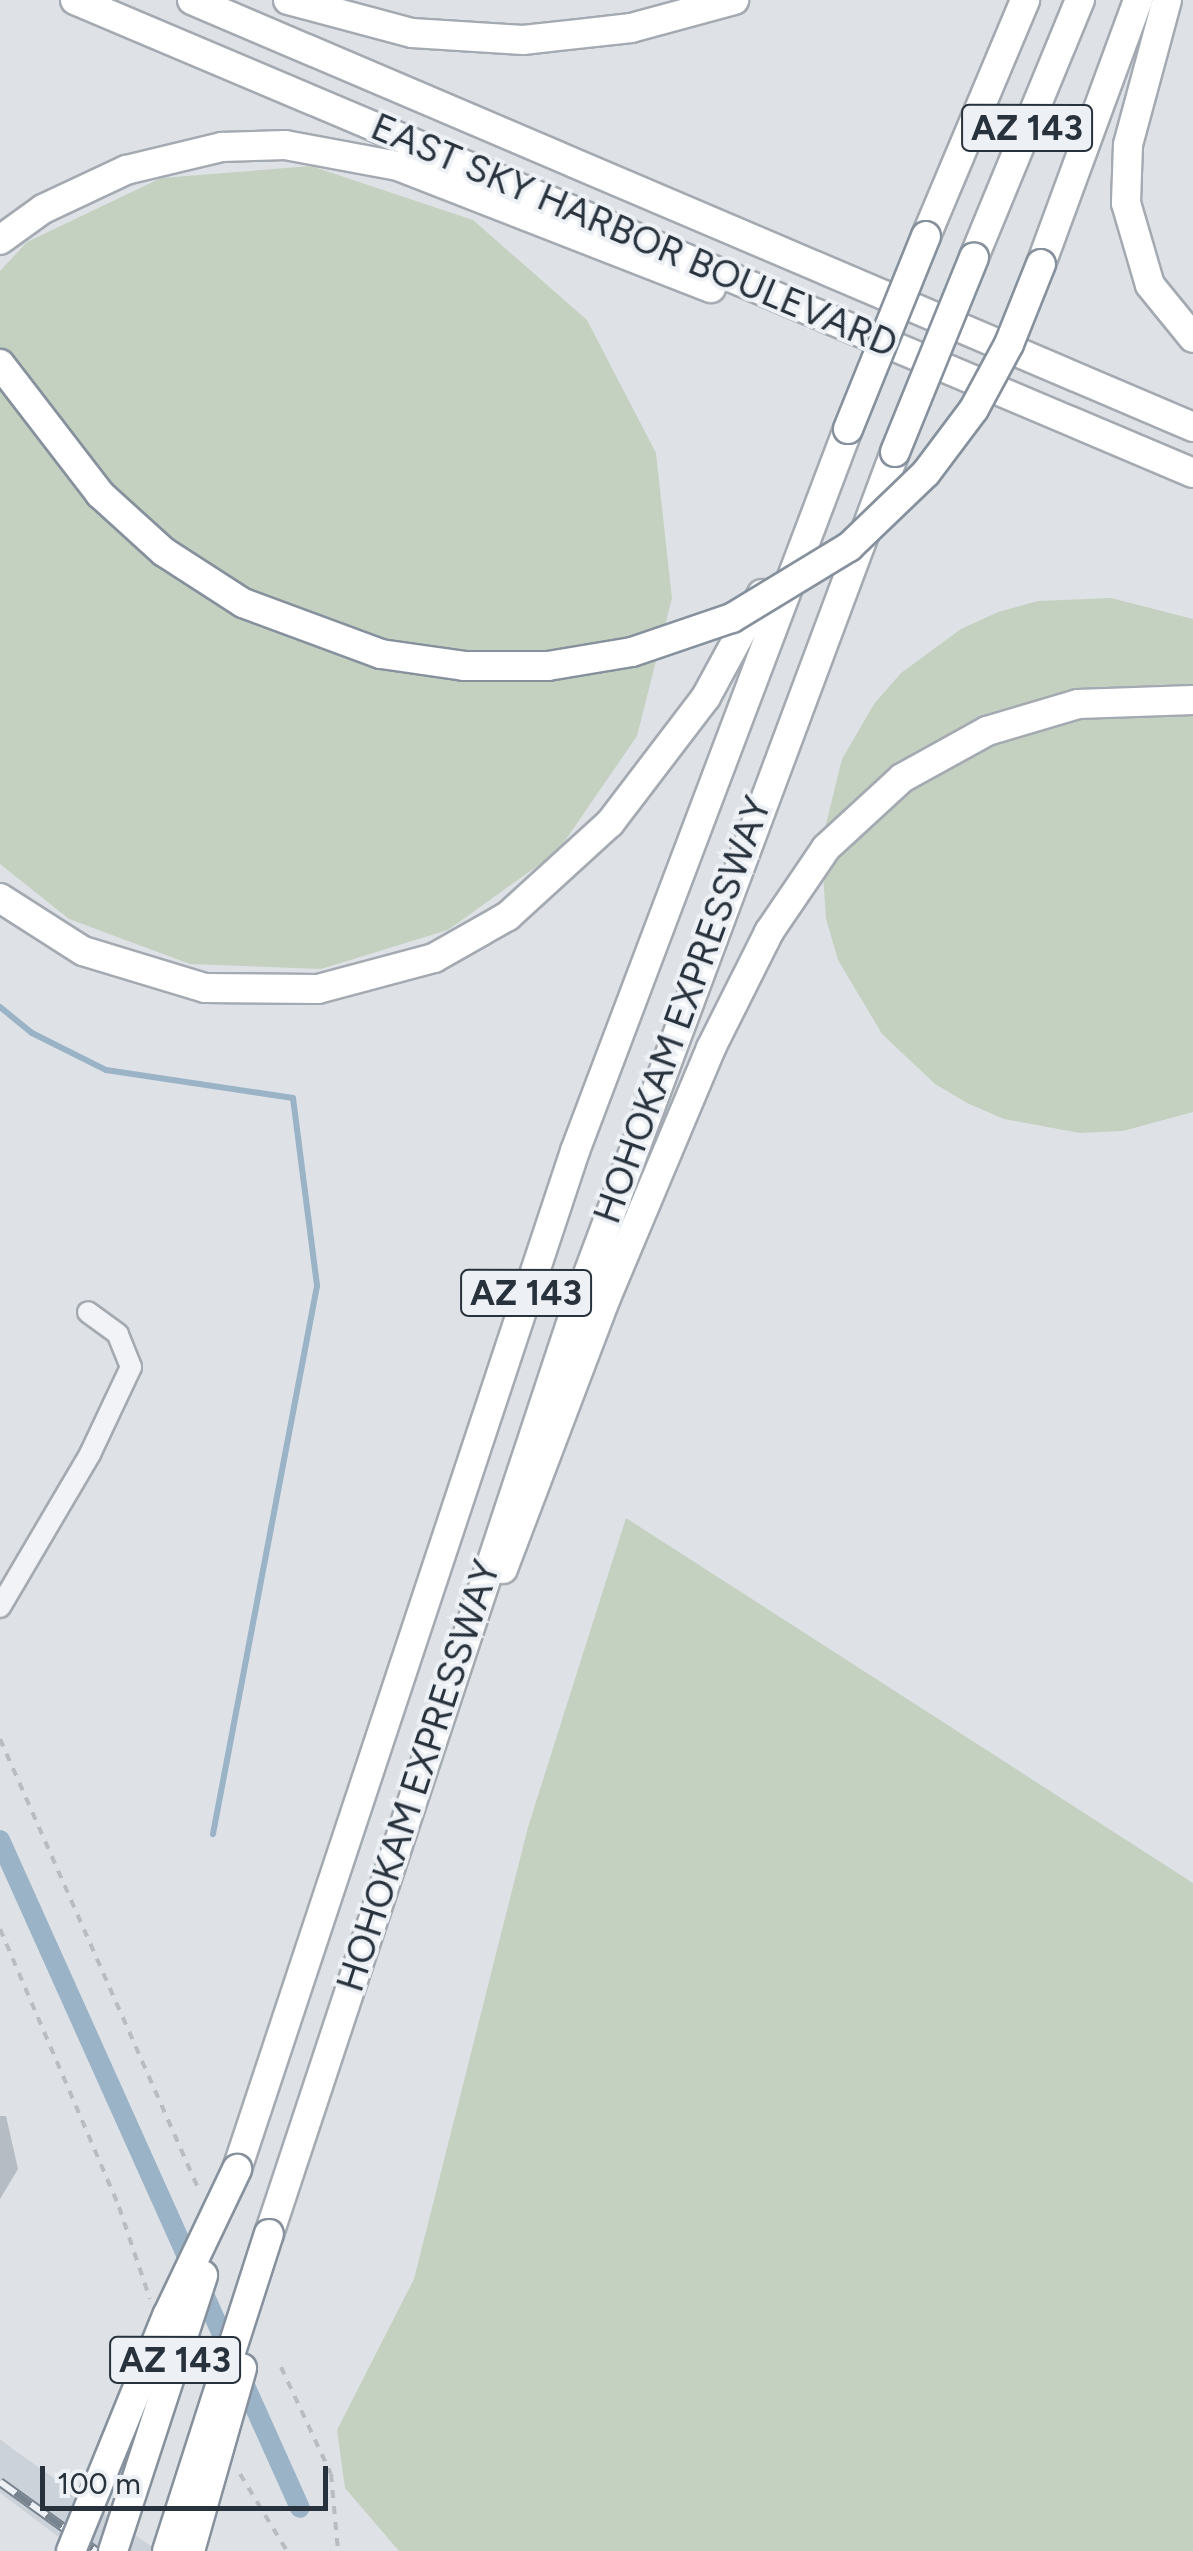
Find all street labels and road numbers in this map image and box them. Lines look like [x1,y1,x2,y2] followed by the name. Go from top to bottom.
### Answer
[960,98,1094,158] road number: AZ 143
[364,104,904,368] street label: EAST SKY HARBOR BOULEVARD
[584,790,782,1230] street label: HOHOKAM EXPRESSWAY
[458,1263,594,1323] road number: AZ 143
[328,1555,510,1997] street label: HOHOKAM EXPRESSWAY
[108,2330,242,2390] road number: AZ 143

